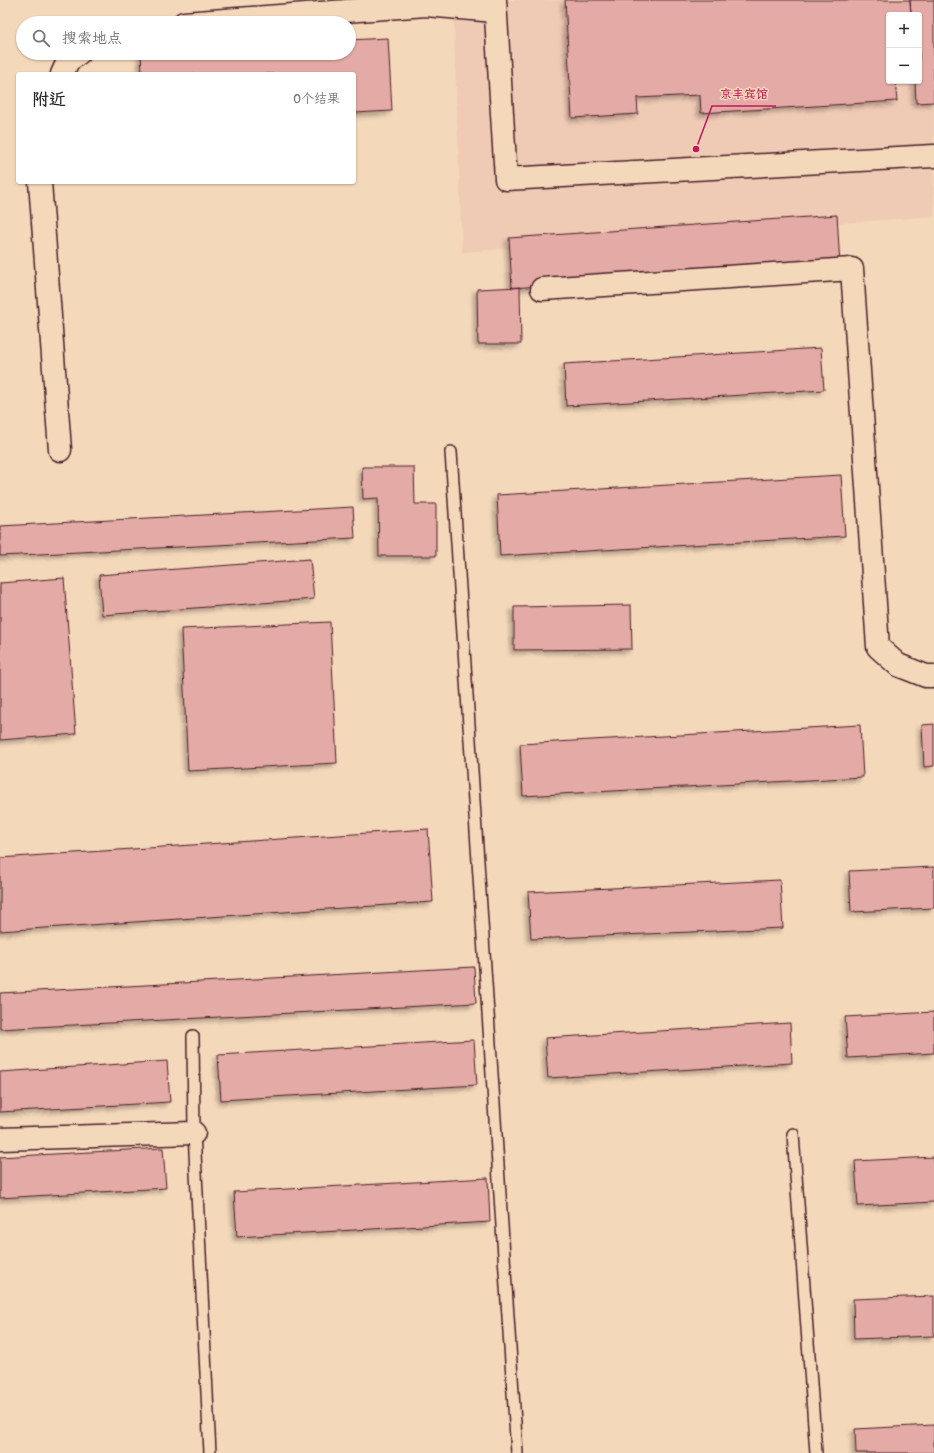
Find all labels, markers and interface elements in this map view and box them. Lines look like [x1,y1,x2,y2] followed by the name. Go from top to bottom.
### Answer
[886,12,922,84] map controls
[886,12,922,48] button: +
[16,16,356,60] search box
[30,27,52,49] icon: search
[62,29,122,48] text: 搜索地点
[886,48,922,84] button: −
[712,82,776,106] callout: 京丰宾馆
[720,87,768,102] text: 京丰宾馆
[32,90,66,110] text: 附近
[293,91,340,107] text: 0个结果

